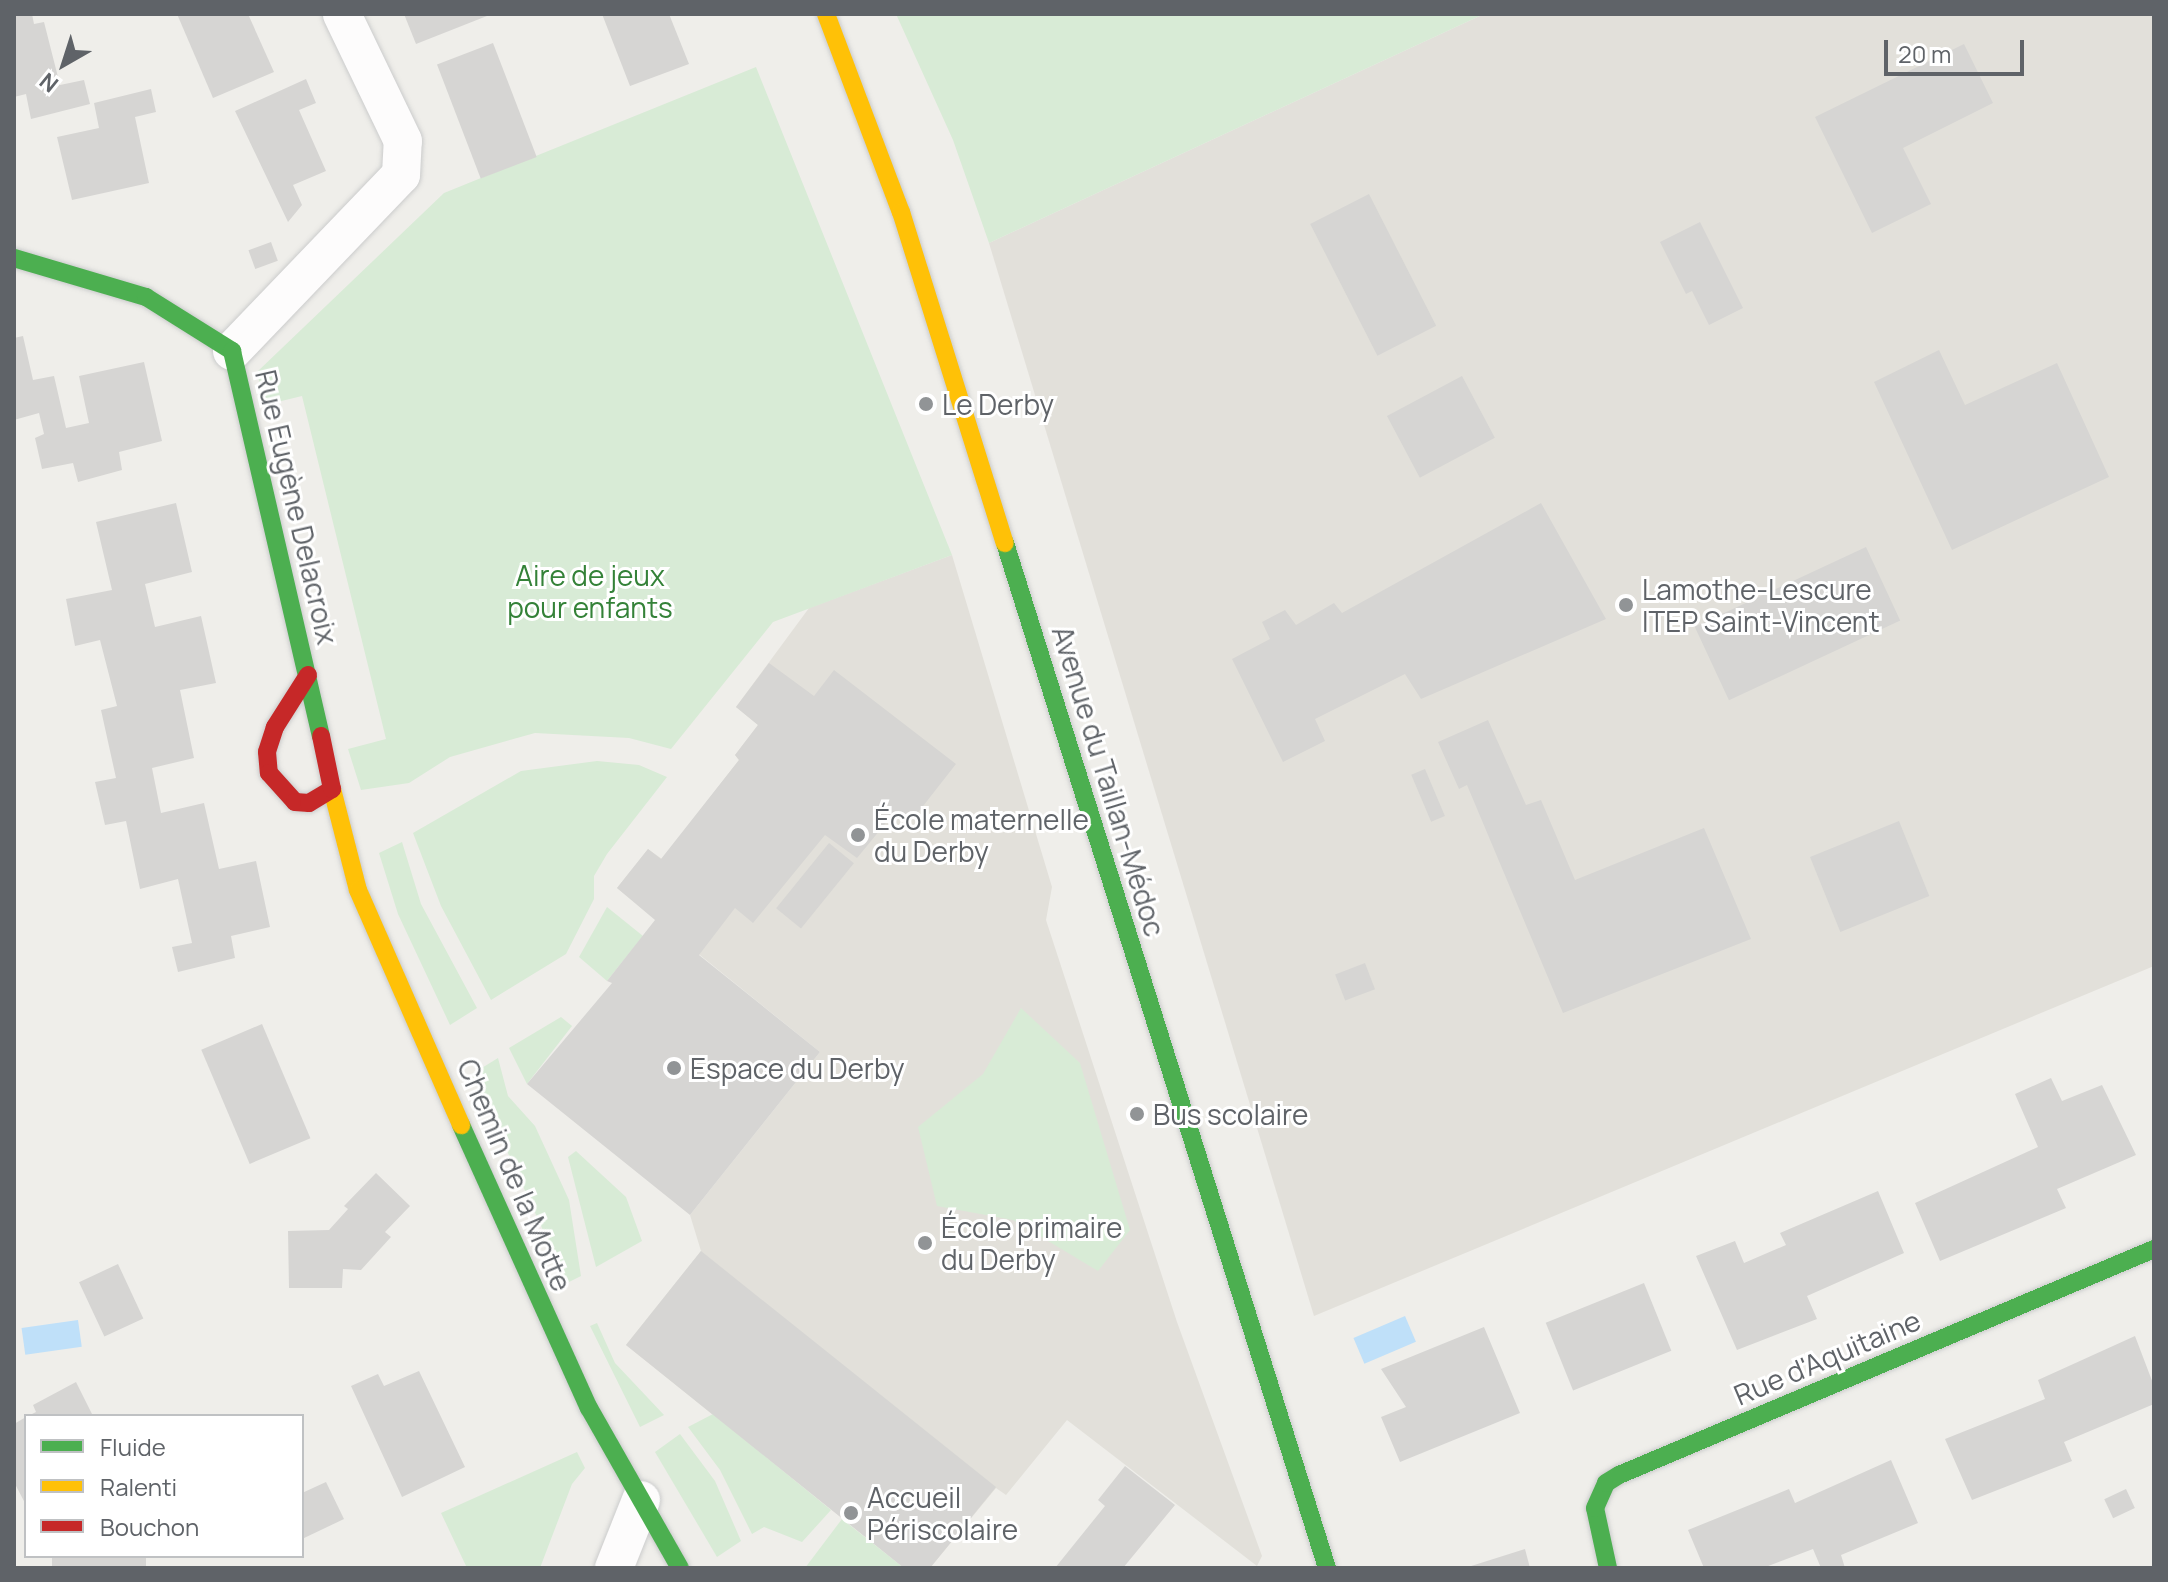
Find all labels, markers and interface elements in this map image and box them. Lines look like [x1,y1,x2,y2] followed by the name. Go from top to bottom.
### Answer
[24,24,104,104] north arrow
[1888,24,2028,74] scale bar
[1898,37,1951,70] text: 20 m
[33,66,64,99] text: N
[249,367,345,647] street label: Rue Eugène Delacroix
[942,387,1054,421] place label: Le Derby
[917,395,935,413] marker: Le Derby
[507,558,673,624] park label: Aire de jeux pour enfants
[1642,572,1880,638] place label: Lamothe-Lescure ITEP Saint-Vincent
[1617,596,1635,614] marker: Lamothe-Lescure ITEP Saint-Vincent
[1046,622,1172,940] street label: Avenue du Taillan-Médoc
[874,802,1089,868] place label: École maternelle du Derby
[849,826,867,844] marker: École maternelle du Derby
[690,1051,905,1085] place label: Espace du Derby
[451,1054,579,1296] street label: Chemin de la Motte
[665,1059,683,1077] marker: Espace du Derby
[1153,1097,1308,1131] place label: Bus scolaire
[1128,1105,1146,1123] marker: Bus scolaire
[941,1210,1122,1276] place label: École primaire du Derby
[916,1234,934,1252] marker: École primaire du Derby
[1729,1303,1925,1411] street label: Rue d'Aquitaine
[24,1414,304,1558] legend
[100,1430,166,1463] text: Fluide
[100,1470,177,1503] text: Ralenti
[867,1480,1018,1546] place label: Accueil Périscolaire
[842,1504,860,1522] marker: Accueil Périscolaire
[100,1510,199,1543] text: Bouchon

